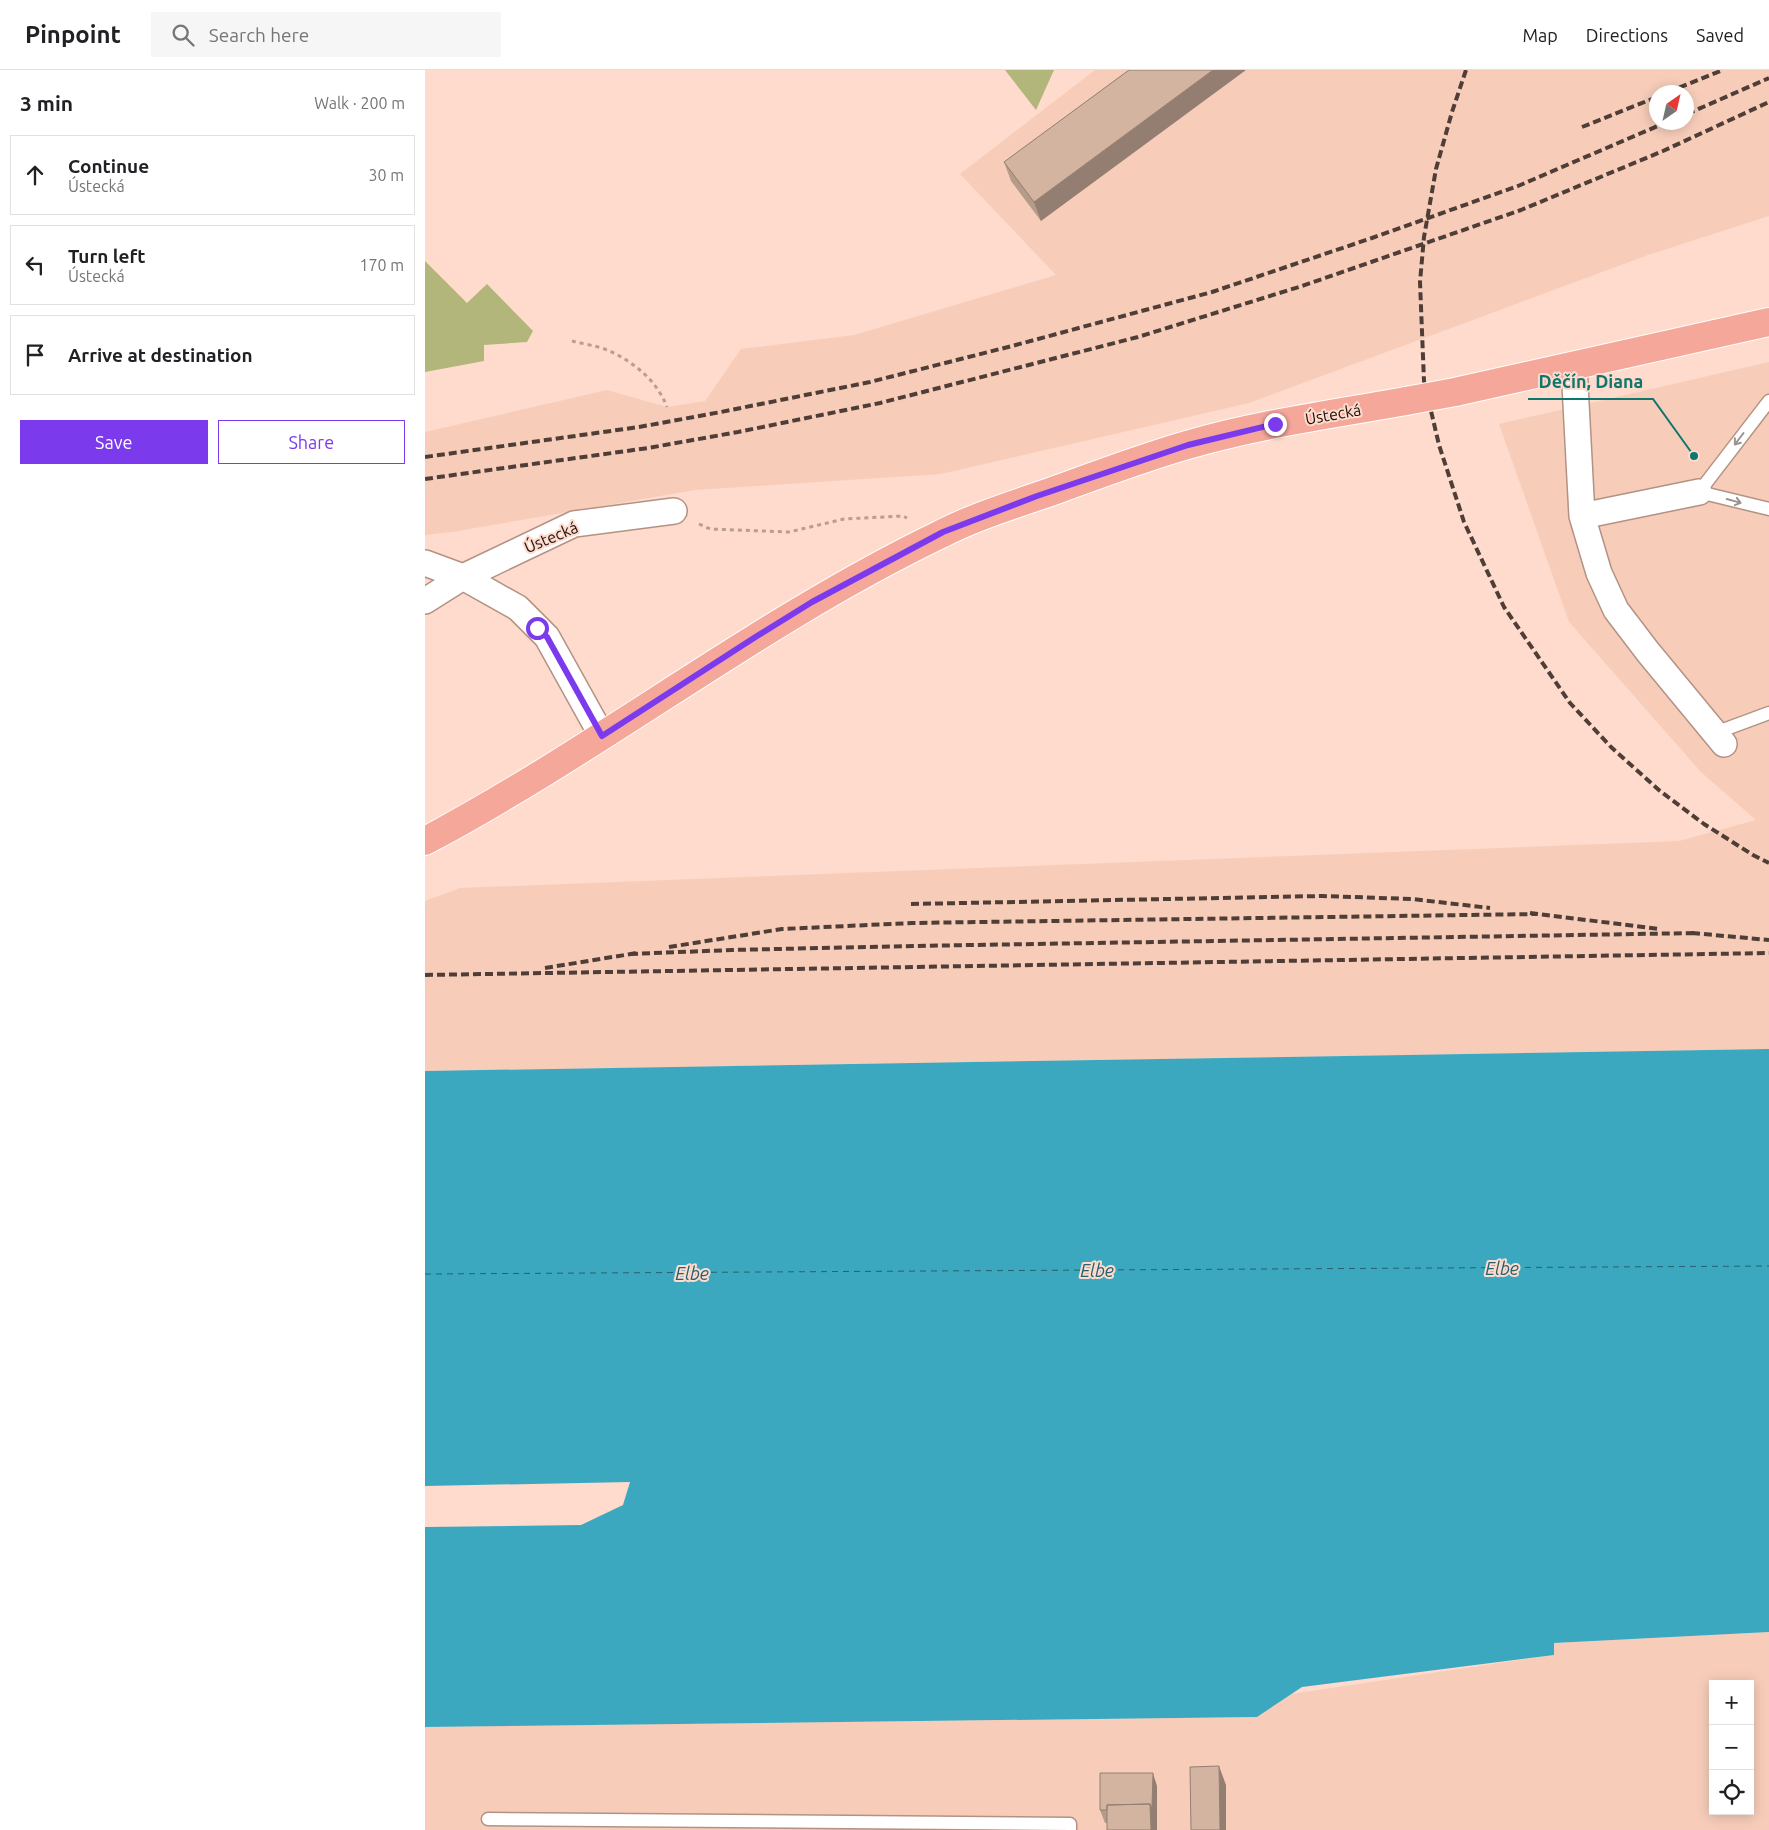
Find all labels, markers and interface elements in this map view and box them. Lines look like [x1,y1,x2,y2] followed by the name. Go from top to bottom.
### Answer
[151,12,501,57] search box
[25,21,121,48] text: Pinpoint
[169,21,197,49] icon: search
[209,24,309,46] text: Search here
[1522,25,1558,45] text: Map
[1586,25,1668,45] text: Directions
[1696,25,1744,45] text: Saved
[1649,85,1694,130] north arrow
[20,91,73,115] text: 3 min
[314,94,405,112] text: Walk · 200 m
[68,155,149,177] text: Continue
[21,161,49,189] icon: ahead
[368,166,404,184] text: 30 m
[68,177,125,195] text: Ústecká
[68,245,146,267] text: Turn left
[21,251,49,279] icon: left
[359,256,404,274] text: 170 m
[68,267,125,285] text: Ústecká
[21,341,49,369] icon: arrive
[68,344,253,366] text: Arrive at destination
[1528,366,1653,399] callout: Děčín, Diana
[1539,371,1643,391] text: Děčín, Diana
[1303,398,1362,428] street label: Ústecká
[1264,413,1287,436] route end
[20,420,208,464] button: Save
[218,420,405,464] button: Share
[1734,432,1744,446] one-way arrow
[1726,497,1742,507] one-way arrow
[521,516,581,556] street label: Ústecká
[526,617,549,640] route start
[1485,1258,1519,1278] water label: Elbe
[1080,1260,1114,1280] water label: Elbe
[675,1263,709,1283] water label: Elbe
[1709,1680,1754,1815] map controls
[1709,1680,1754,1725] button: +
[1709,1725,1754,1770] button: −
[1709,1770,1754,1815] button: locate

